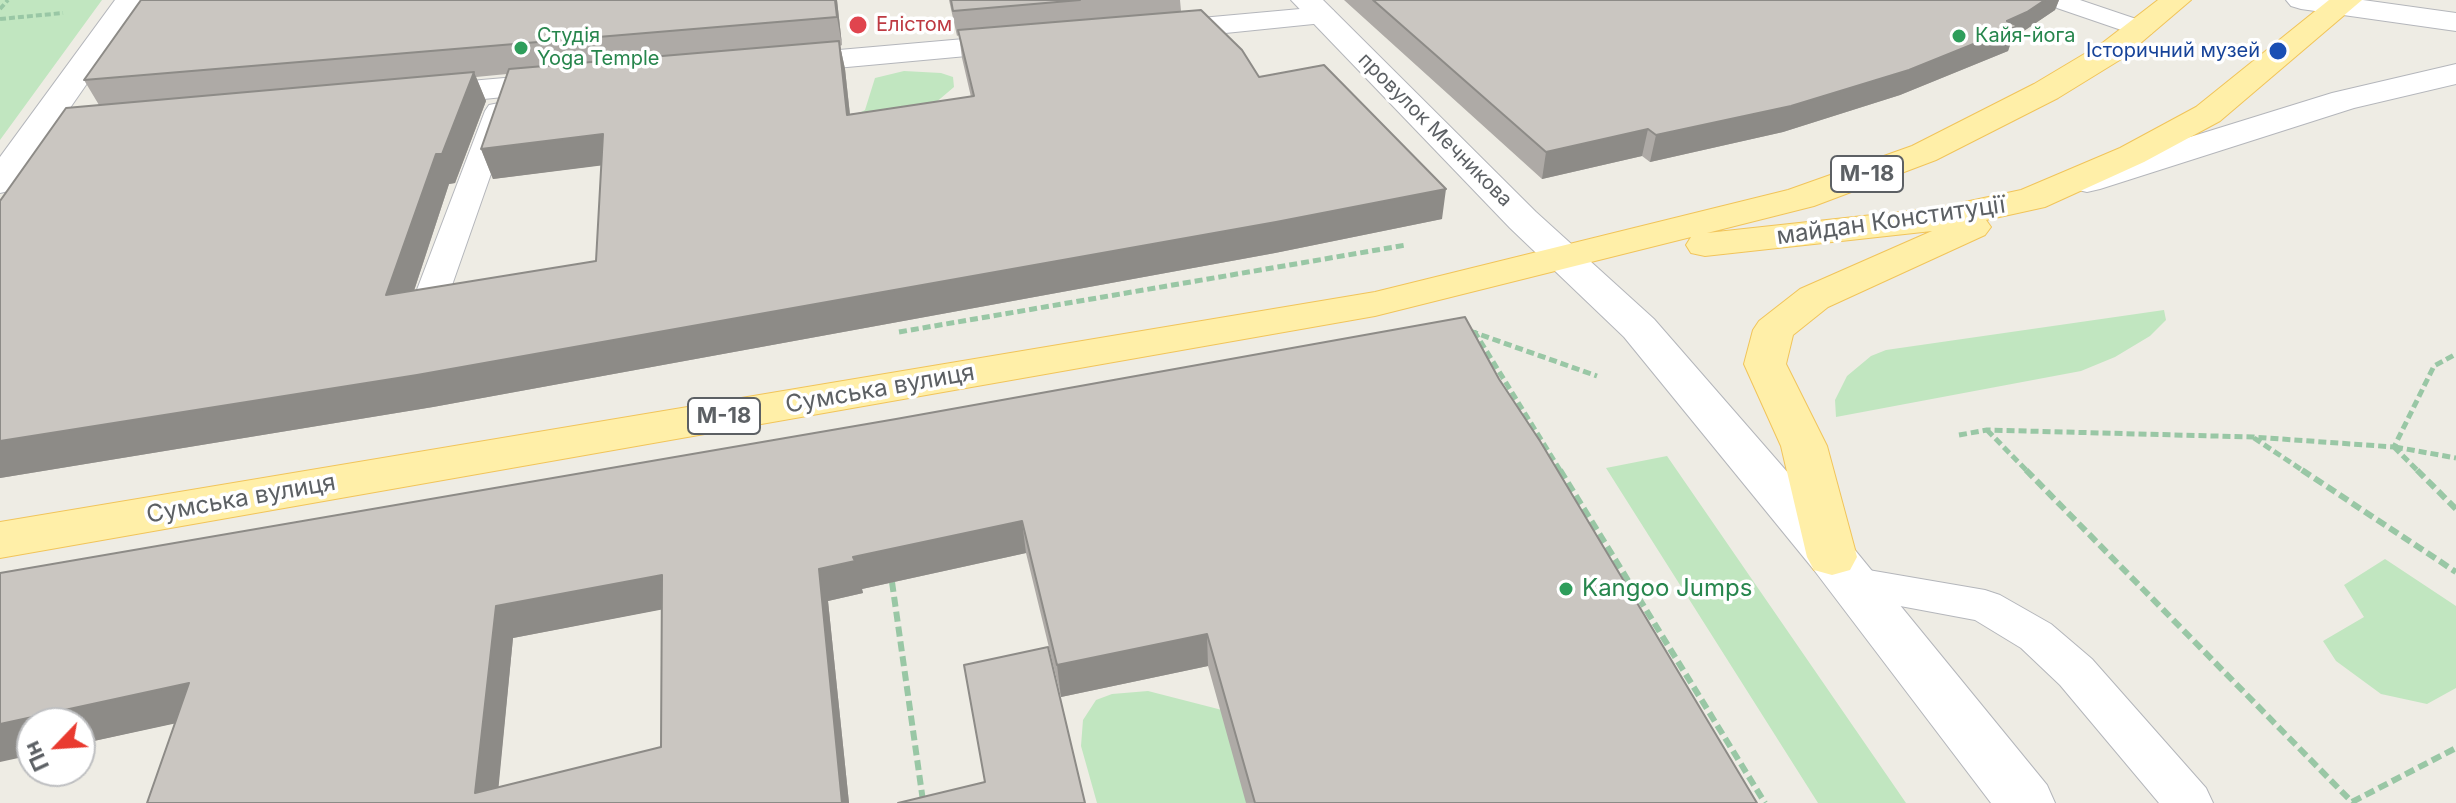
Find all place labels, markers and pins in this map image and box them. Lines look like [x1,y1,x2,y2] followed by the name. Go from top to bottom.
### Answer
[876,13,952,37] place label: Елістом
[847,14,869,36] marker: Елістом
[537,24,659,71] place label: Студiя Yoga Temple
[1975,24,2076,48] place label: Кайя-йога
[1950,27,1968,45] marker: Кайя-йога
[512,39,530,57] marker: Студiя Yoga Temple
[2086,39,2260,63] place label: Історичний музей
[2267,40,2289,62] marker: Історичний музей
[1582,575,1752,603] place label: Kangoo Jumps
[1557,580,1575,598] marker: Kangoo Jumps

